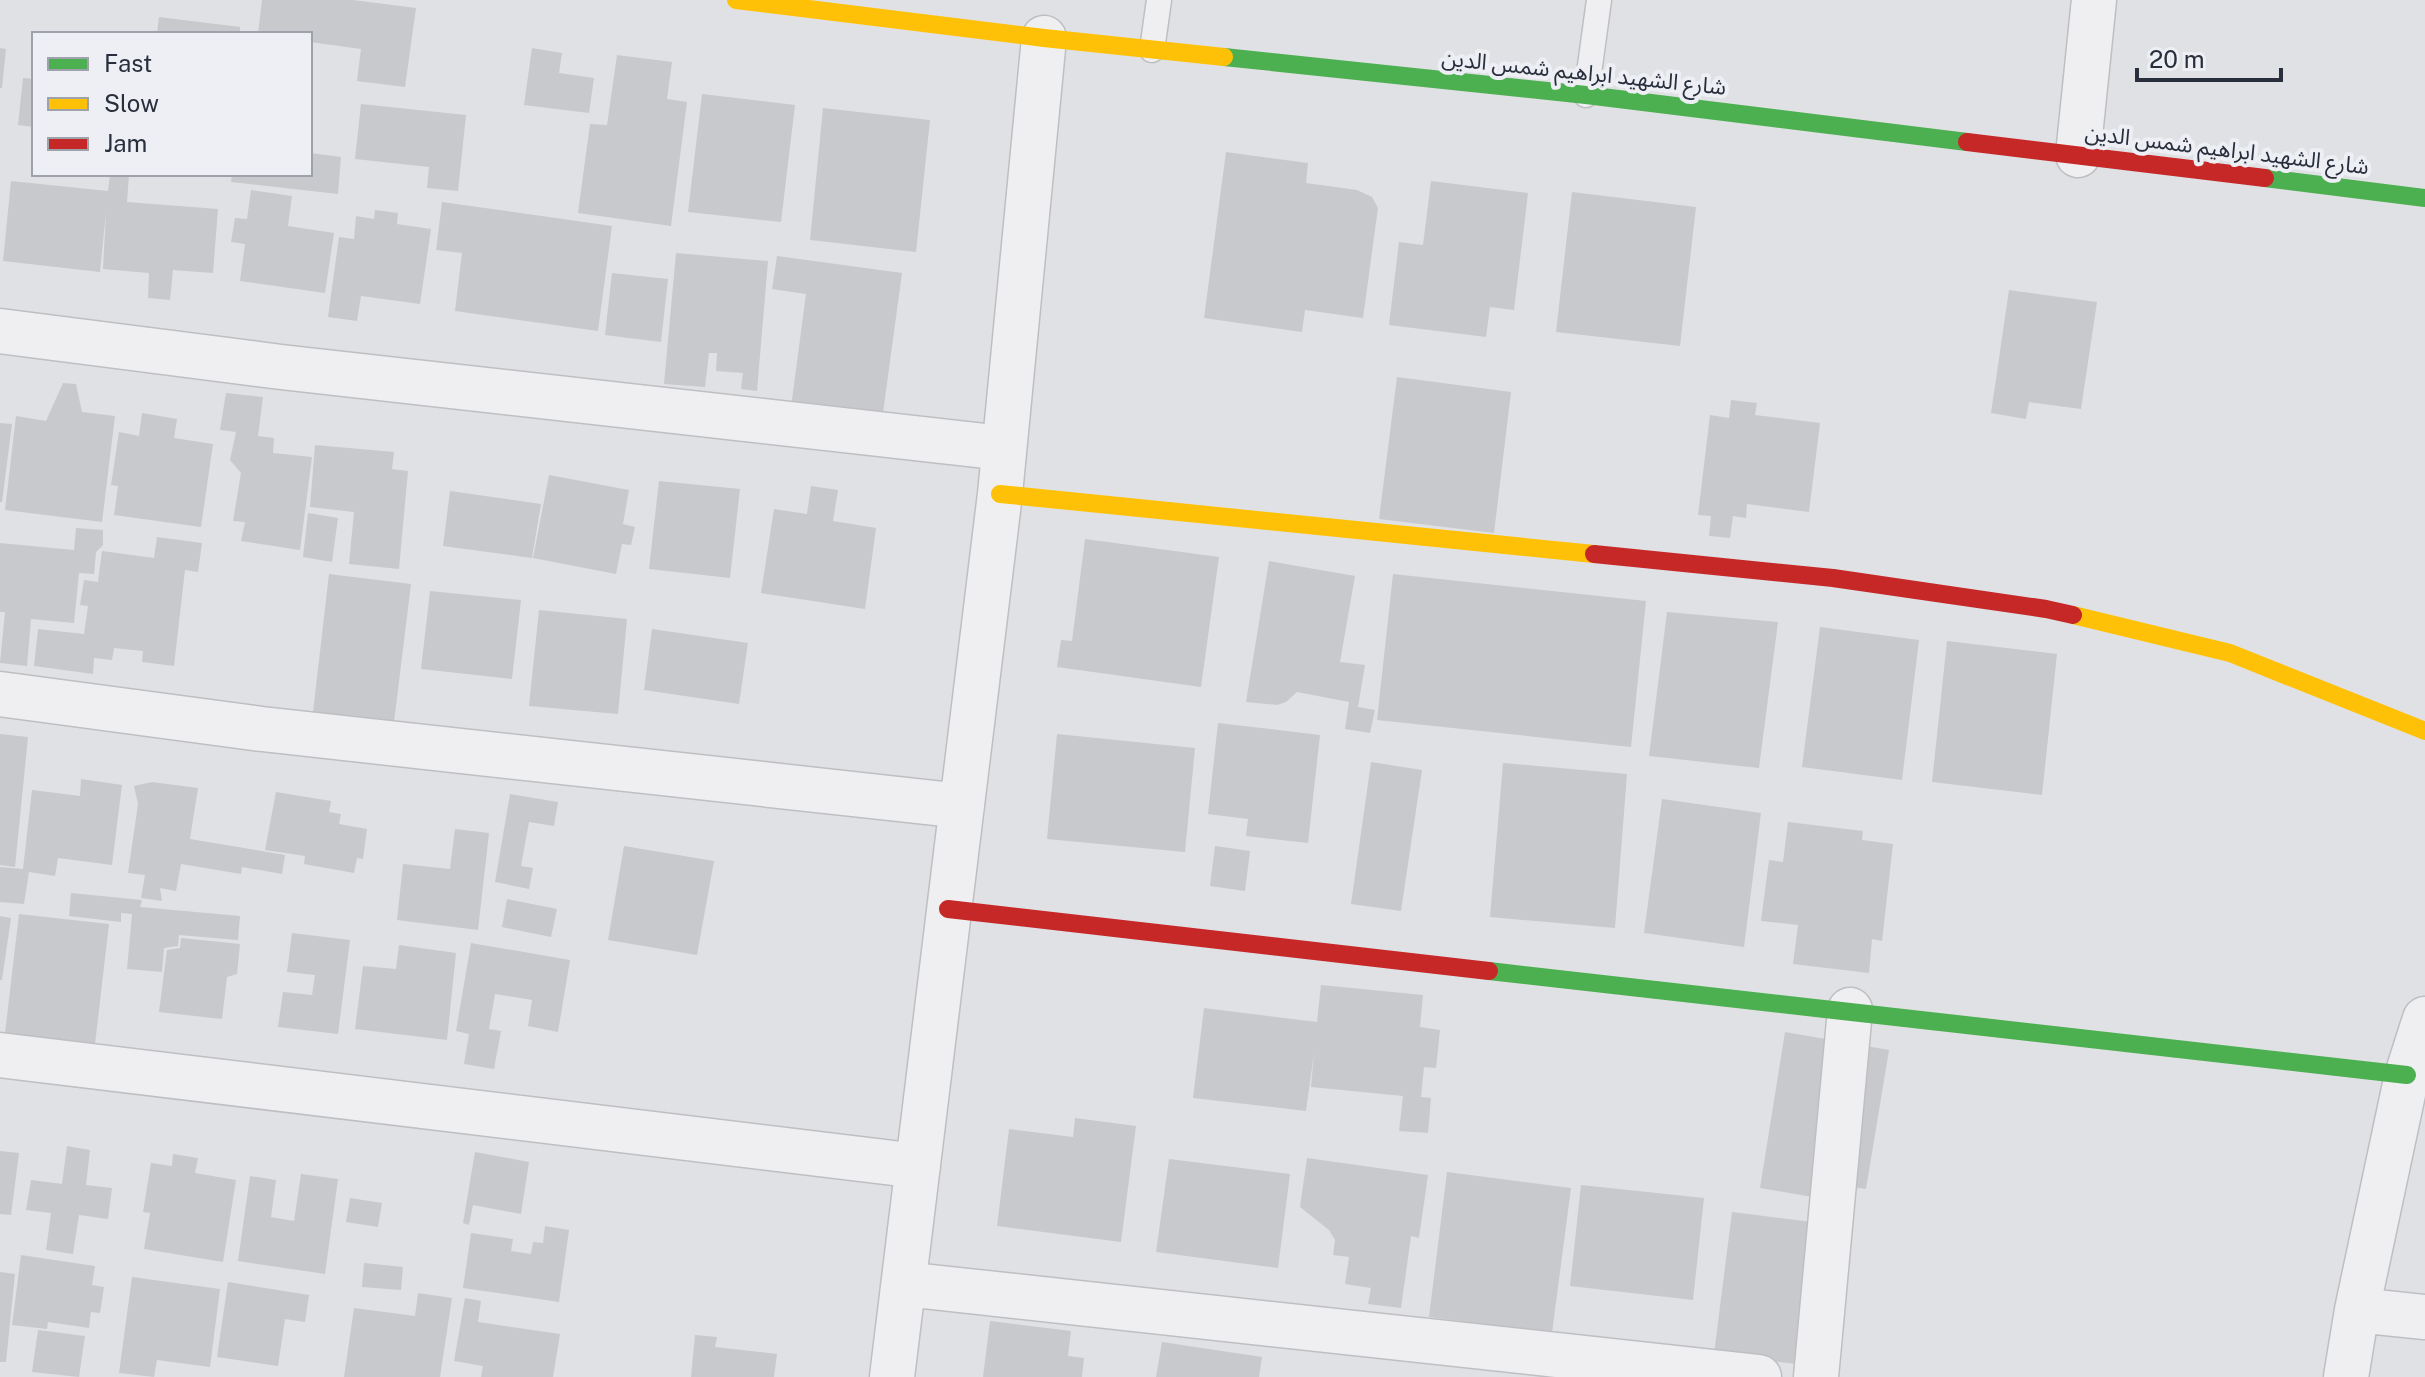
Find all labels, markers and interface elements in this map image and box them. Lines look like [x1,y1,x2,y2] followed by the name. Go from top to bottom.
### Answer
[32,32,312,176] legend
[2137,32,2281,82] scale bar
[1440,44,1728,104] street label: شارع الشهيد ابراهيم شمس الدين
[2149,45,2205,73] text: 20 m
[104,49,152,77] text: Fast
[104,89,159,117] text: Slow
[2083,119,2370,183] street label: شارع الشهيد ابراهيم شمس الدين
[104,129,147,157] text: Jam

